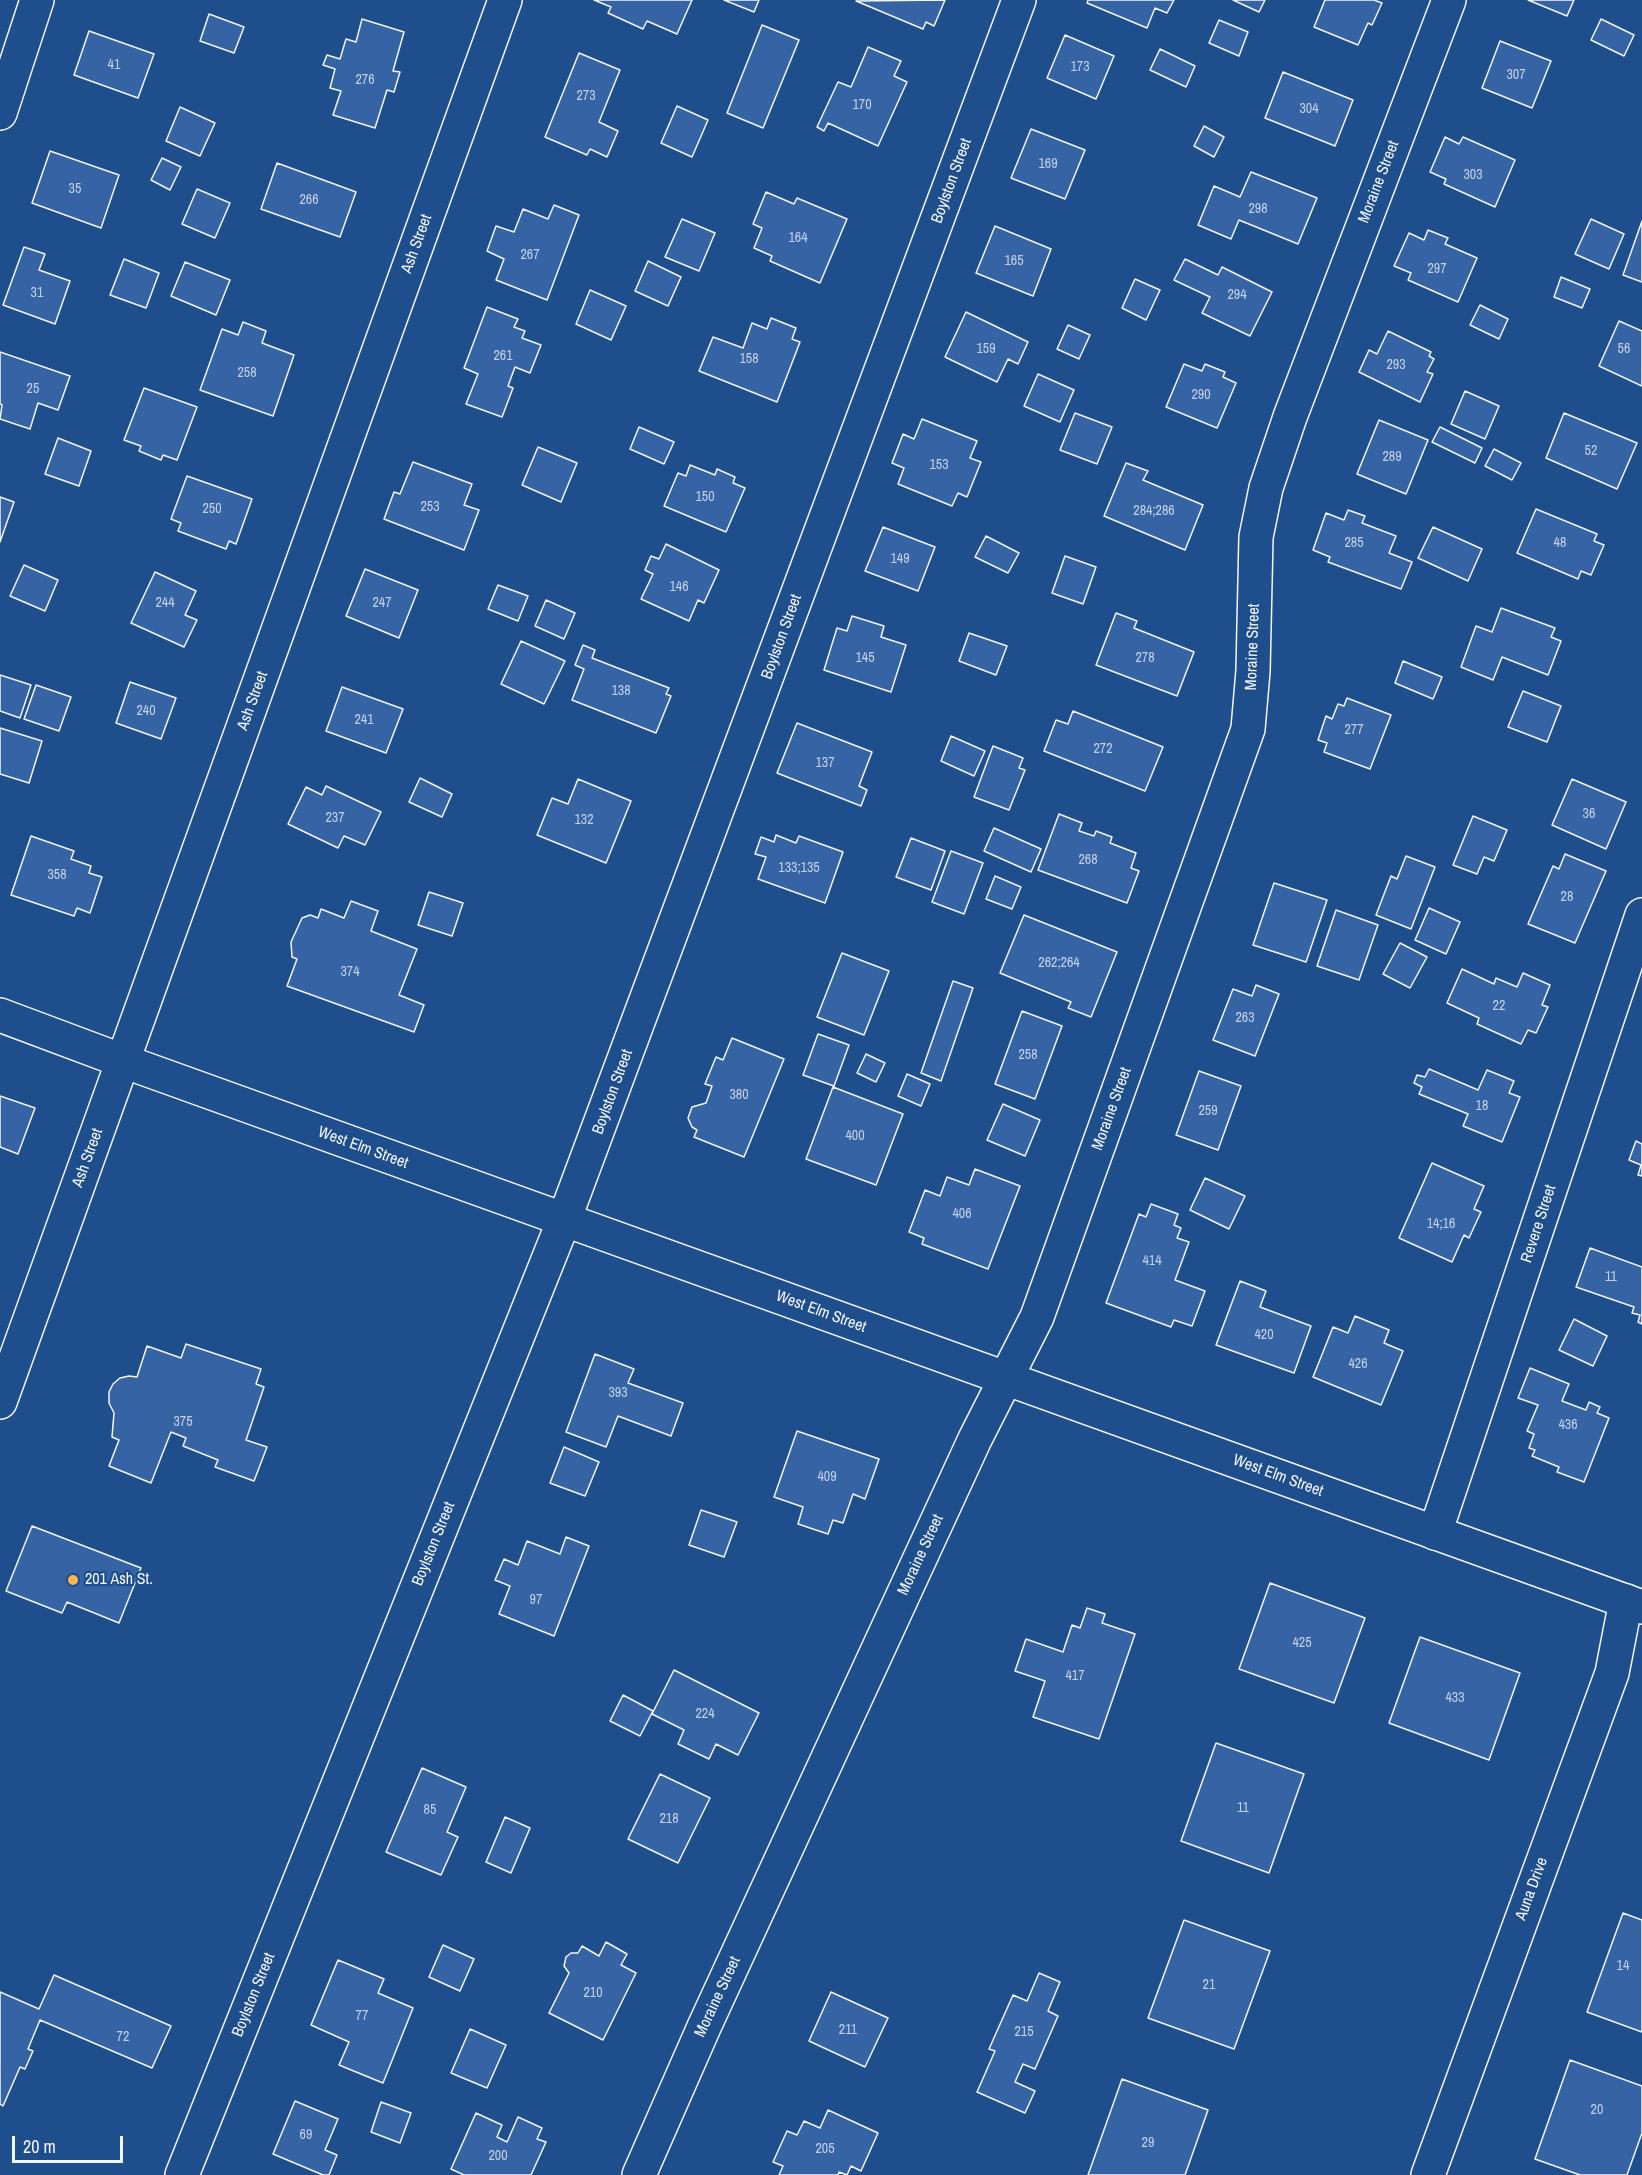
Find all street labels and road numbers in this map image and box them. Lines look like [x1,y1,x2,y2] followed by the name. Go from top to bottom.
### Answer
[928,136,976,226] street label: Boylston Street
[1354,138,1404,226] street label: Moraine Street
[398,212,436,276] street label: Ash Street
[758,592,806,682] street label: Boylston Street
[1242,603,1264,691] street label: Moraine Street
[234,669,272,733] street label: Ash Street
[589,1047,637,1137] street label: Boylston Street
[1088,1065,1136,1153] street label: Moraine Street
[315,1123,411,1173] street label: West Elm Street
[69,1126,107,1190] street label: Ash Street
[1517,1183,1561,1265] street label: Revere Street
[773,1287,869,1337] street label: West Elm Street
[1230,1451,1326,1501] street label: West Elm Street
[408,1499,460,1589] street label: Boylston Street
[894,1512,948,1598] street label: Moraine Street
[1512,1855,1552,1923] street label: Auna Drive
[228,1950,280,2040] street label: Boylston Street
[691,1954,745,2040] street label: Moraine Street

